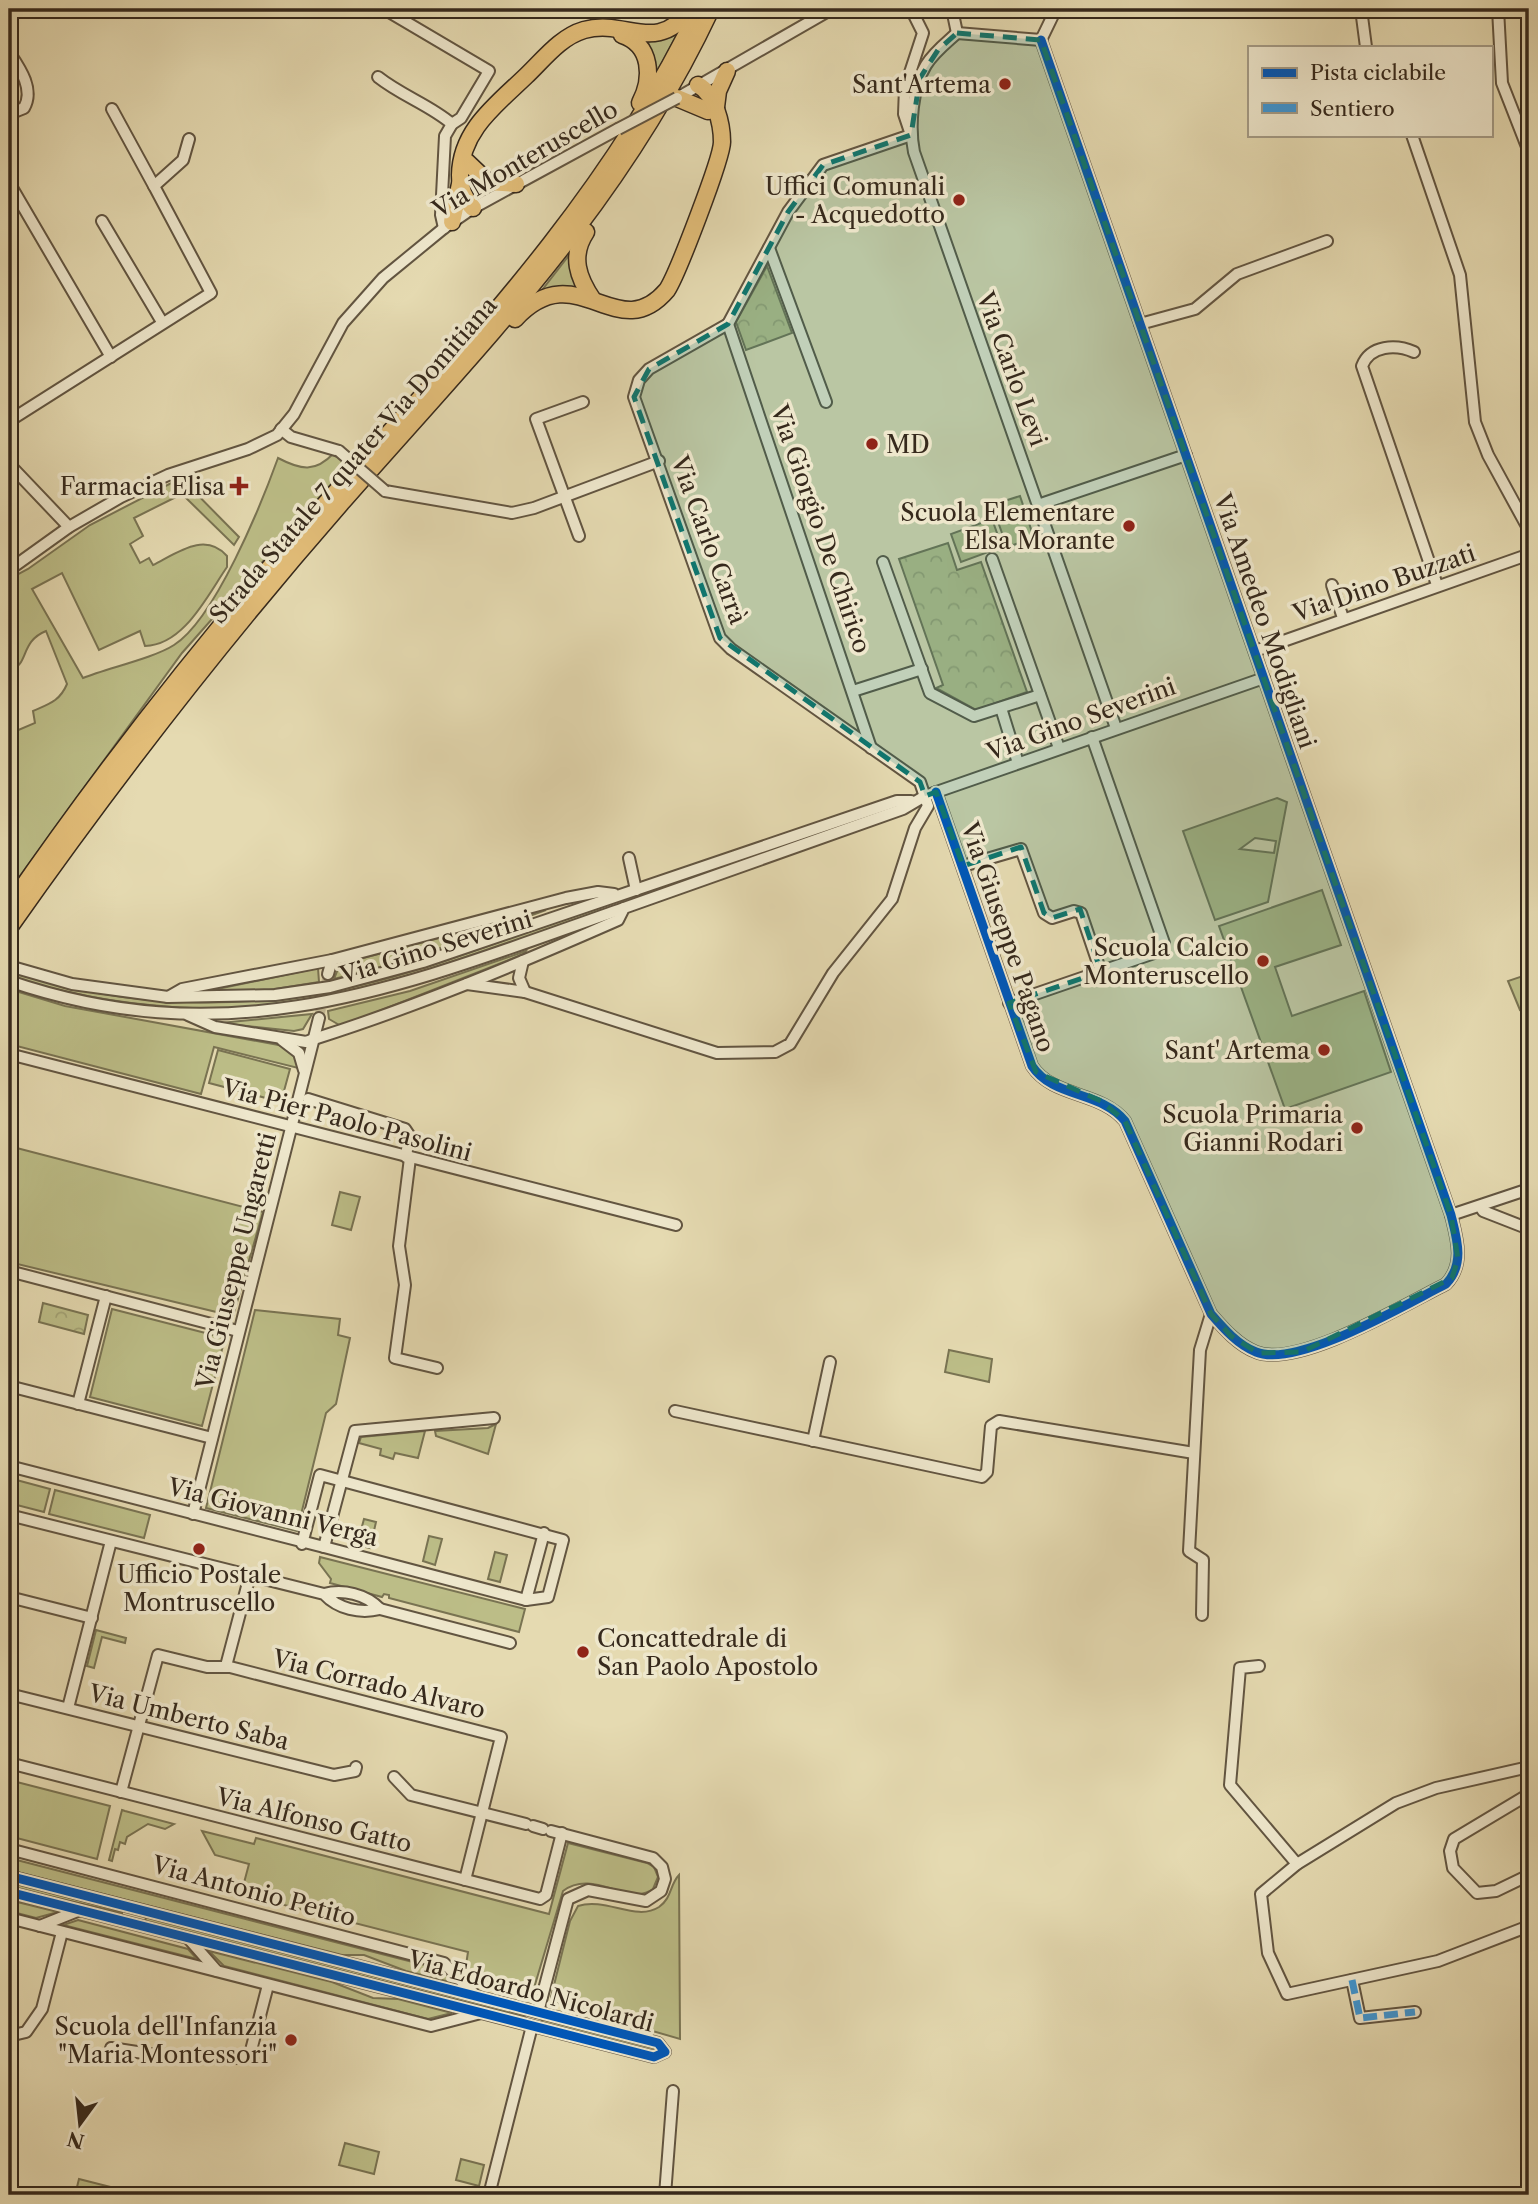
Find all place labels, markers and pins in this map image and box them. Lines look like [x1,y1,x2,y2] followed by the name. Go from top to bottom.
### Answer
[852,70,991,99] place label: Sant'Artema
[997,76,1013,92] marker: Sant'Artema
[765,172,945,229] place label: Uffici Comunali - Acquedotto
[951,192,967,208] marker: Uffici Comunali - Acquedotto
[886,430,930,459] place label: MD
[864,436,880,452] marker: MD
[60,472,225,501] place label: Farmacia Elisa
[231,478,247,494] marker: Farmacia Elisa
[900,498,1115,555] place label: Scuola Elementare Elsa Morante
[1121,518,1137,534] marker: Scuola Elementare Elsa Morante
[1083,933,1249,990] place label: Scuola Calcio Monteruscello
[1255,953,1271,969] marker: Scuola Calcio Monteruscello
[1164,1036,1310,1065] place label: Sant' Artema
[1316,1042,1332,1058] marker: Sant' Artema
[1162,1100,1343,1157] place label: Scuola Primaria Gianni Rodari
[1349,1120,1365,1136] marker: Scuola Primaria Gianni Rodari
[191,1541,207,1557] marker: Ufficio Postale Montruscello
[117,1560,281,1617] place label: Ufficio Postale Montruscello
[597,1624,818,1681] place label: Concattedrale di San Paolo Apostolo
[575,1644,591,1660] marker: Concattedrale di San Paolo Apostolo
[54,2012,277,2069] place label: Scuola dell'Infanzia "Maria Montessori"
[283,2032,299,2048] marker: Scuola dell'Infanzia "Maria Montessori"

